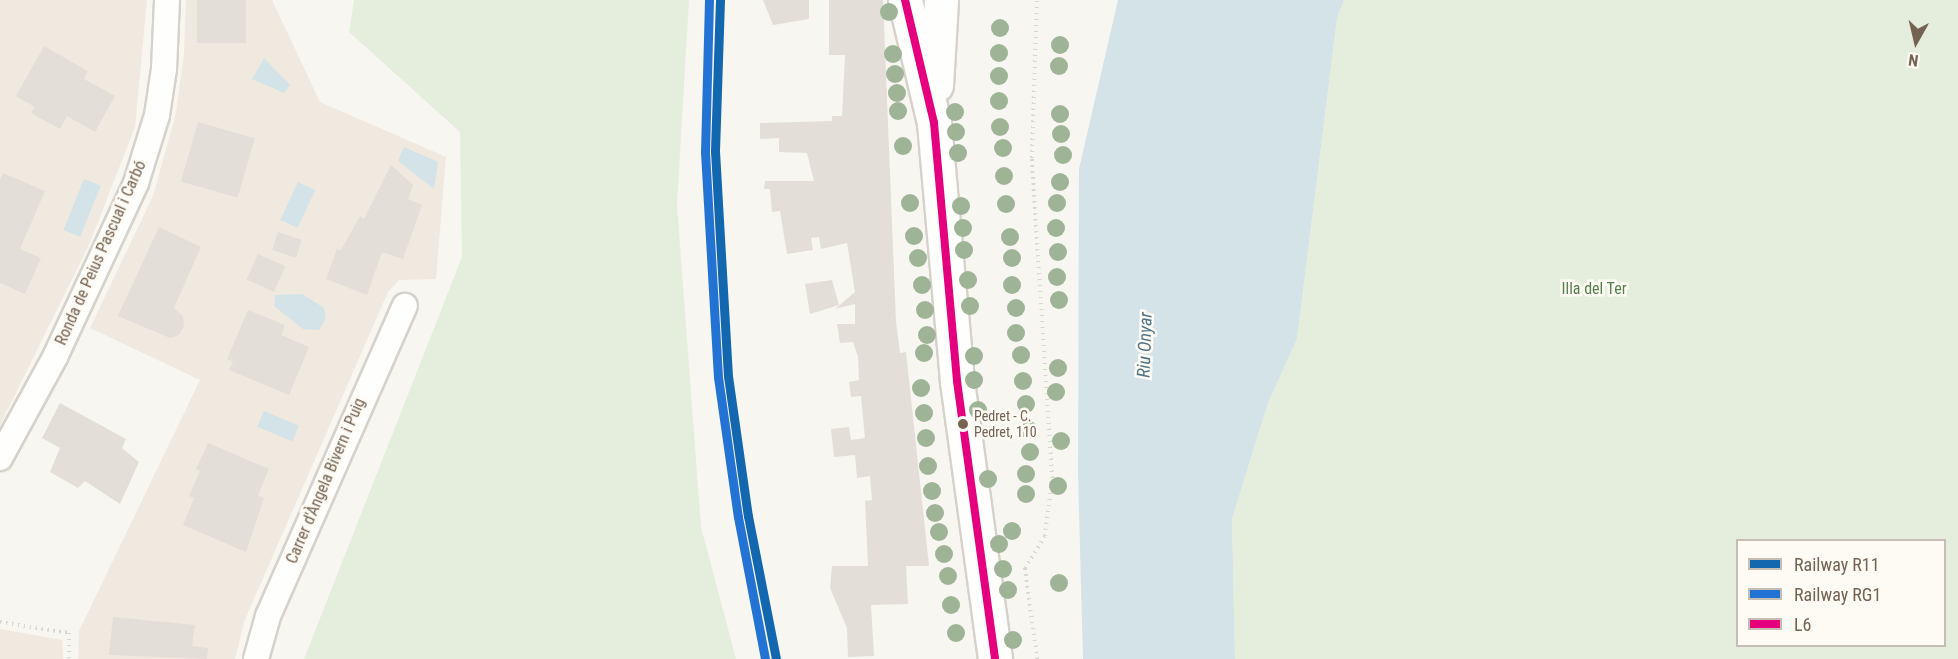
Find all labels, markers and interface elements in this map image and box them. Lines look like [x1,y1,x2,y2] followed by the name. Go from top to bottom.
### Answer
[1886,12,1946,72] north arrow
[1907,50,1920,70] text: N
[52,158,150,348] street label: Ronda de Peius Pascual i Carbó
[1561,279,1627,299] park label: Illa del Ter
[1133,312,1157,378] water label: Riu Onyar
[282,395,370,567] street label: Carrer d'Àngela Bivern i Puig
[974,408,1037,440] place label: Pedret - C. Pedret, 110
[957,418,969,430] marker: Pedret - C. Pedret, 110
[1736,539,1946,647] legend
[1794,554,1880,575] text: Railway R11
[1794,584,1881,605] text: Railway RG1
[1794,614,1811,635] text: L6

